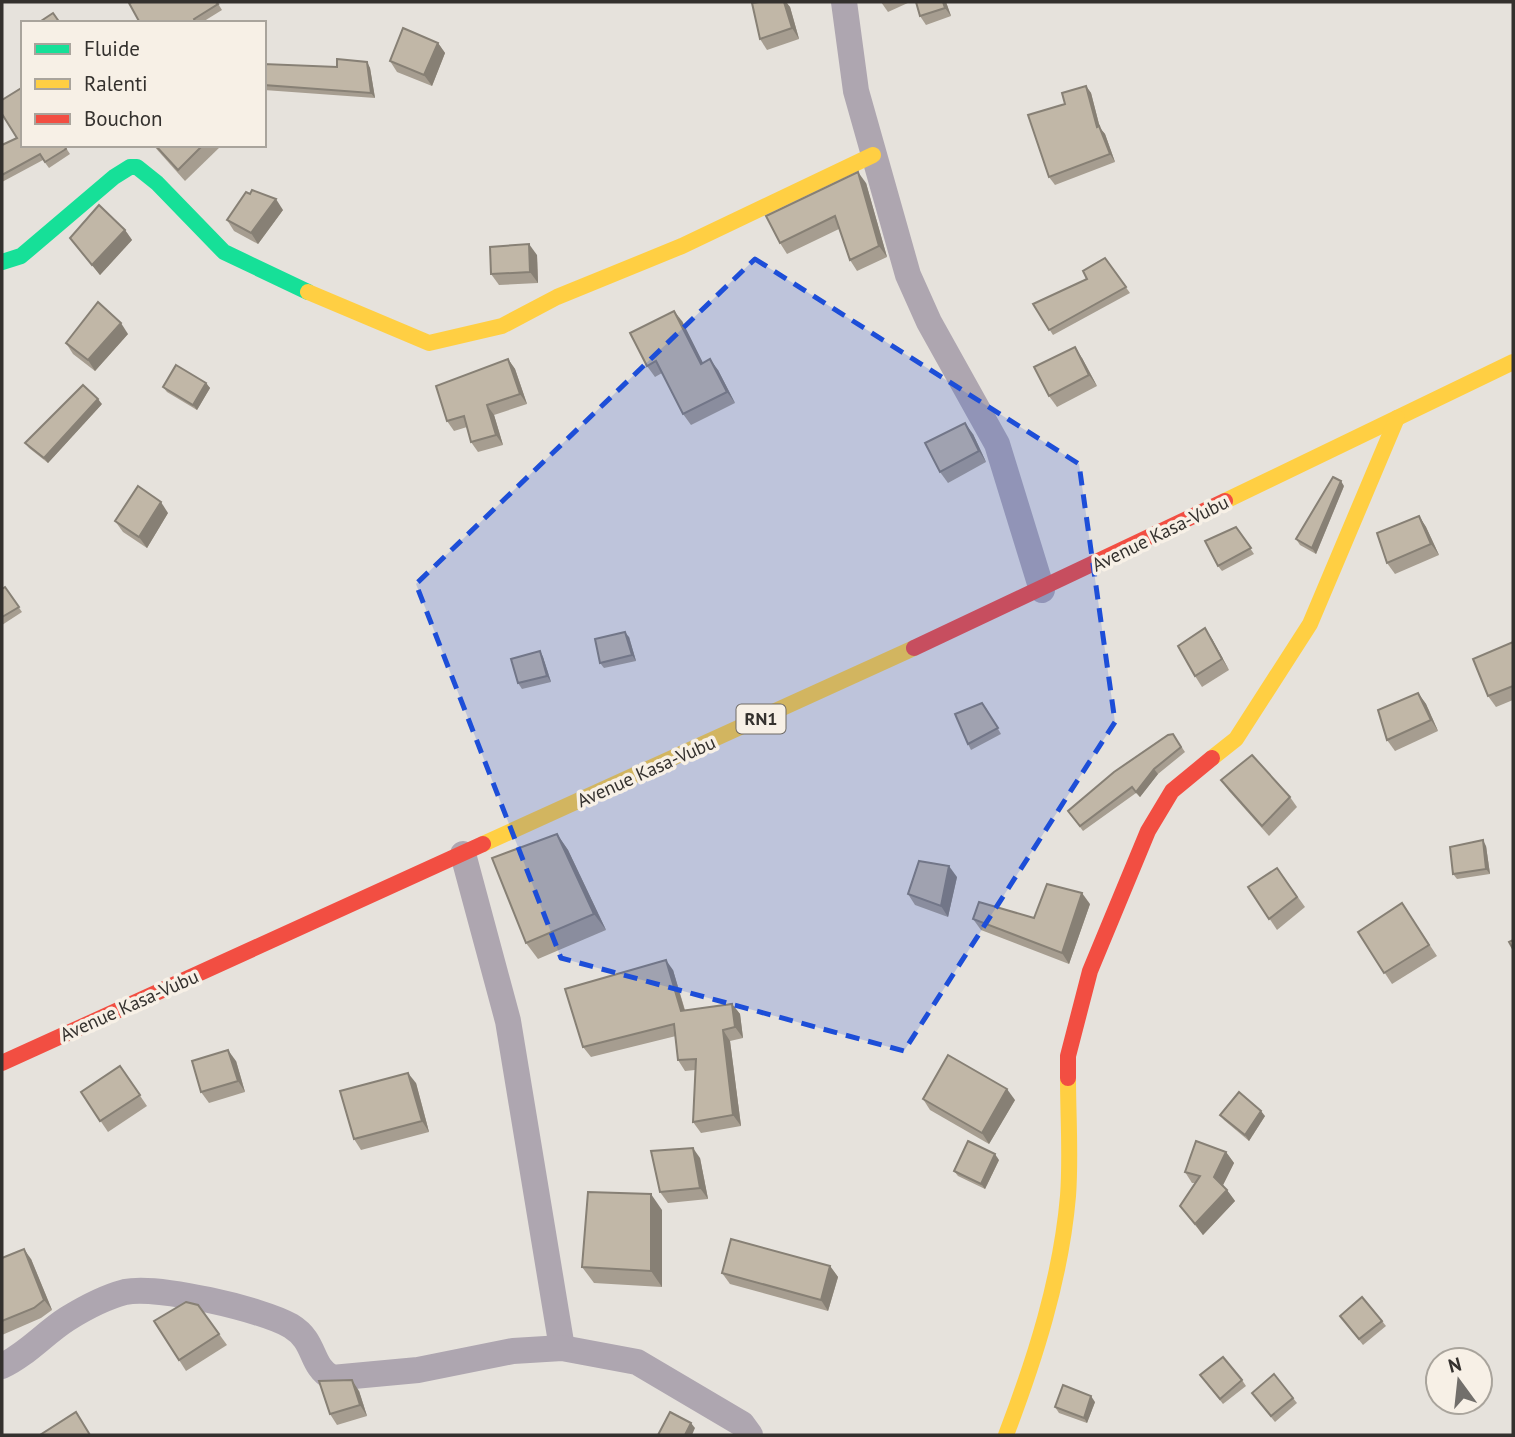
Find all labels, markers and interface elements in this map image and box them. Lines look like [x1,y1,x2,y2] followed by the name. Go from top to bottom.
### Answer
[21,21,266,147] legend
[84,35,140,62] text: Fluide
[84,70,148,97] text: Ralenti
[84,105,163,132] text: Bouchon
[1088,490,1232,576] street label: Avenue Kasa-Vubu
[736,704,786,734] road number: RN1
[573,730,719,812] street label: Avenue Kasa-Vubu
[56,964,202,1046] street label: Avenue Kasa-Vubu
[1424,1346,1494,1416] north arrow
[1445,1351,1464,1378] text: N

